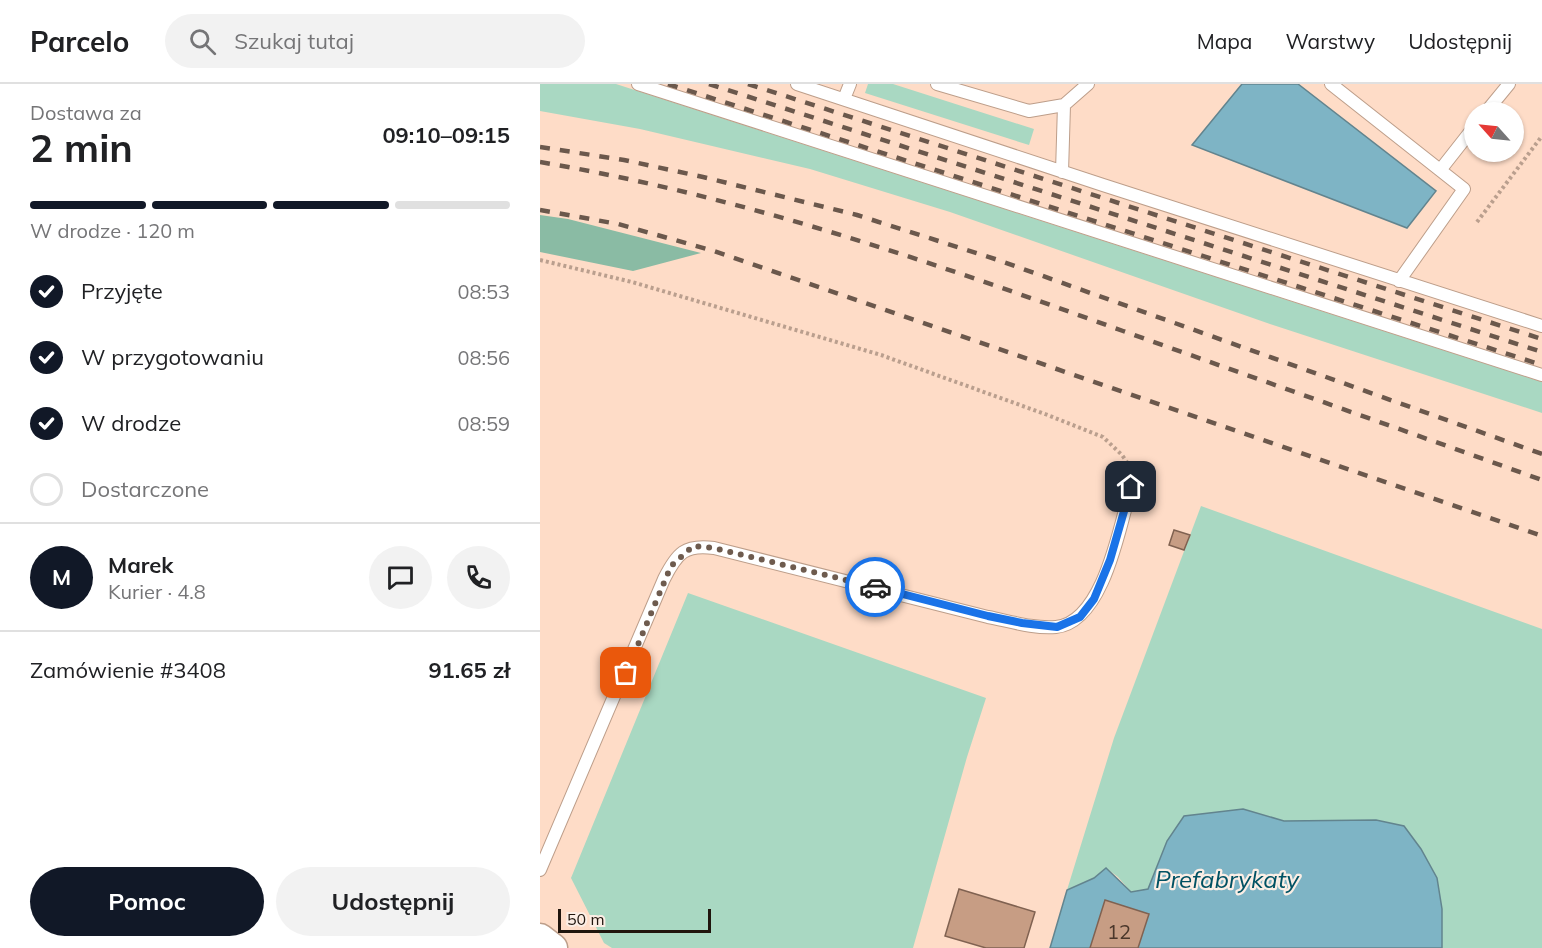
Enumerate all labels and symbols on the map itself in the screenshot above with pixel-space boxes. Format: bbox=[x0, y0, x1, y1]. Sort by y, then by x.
north arrow bbox=[1464, 102, 1524, 162]
pin bbox=[1105, 461, 1156, 512]
courier bbox=[845, 557, 905, 617]
pin bbox=[600, 647, 651, 698]
water label: Prefabrykaty bbox=[1155, 864, 1300, 894]
scale bar bbox=[558, 906, 711, 934]
house number: 12 bbox=[1107, 919, 1131, 944]

